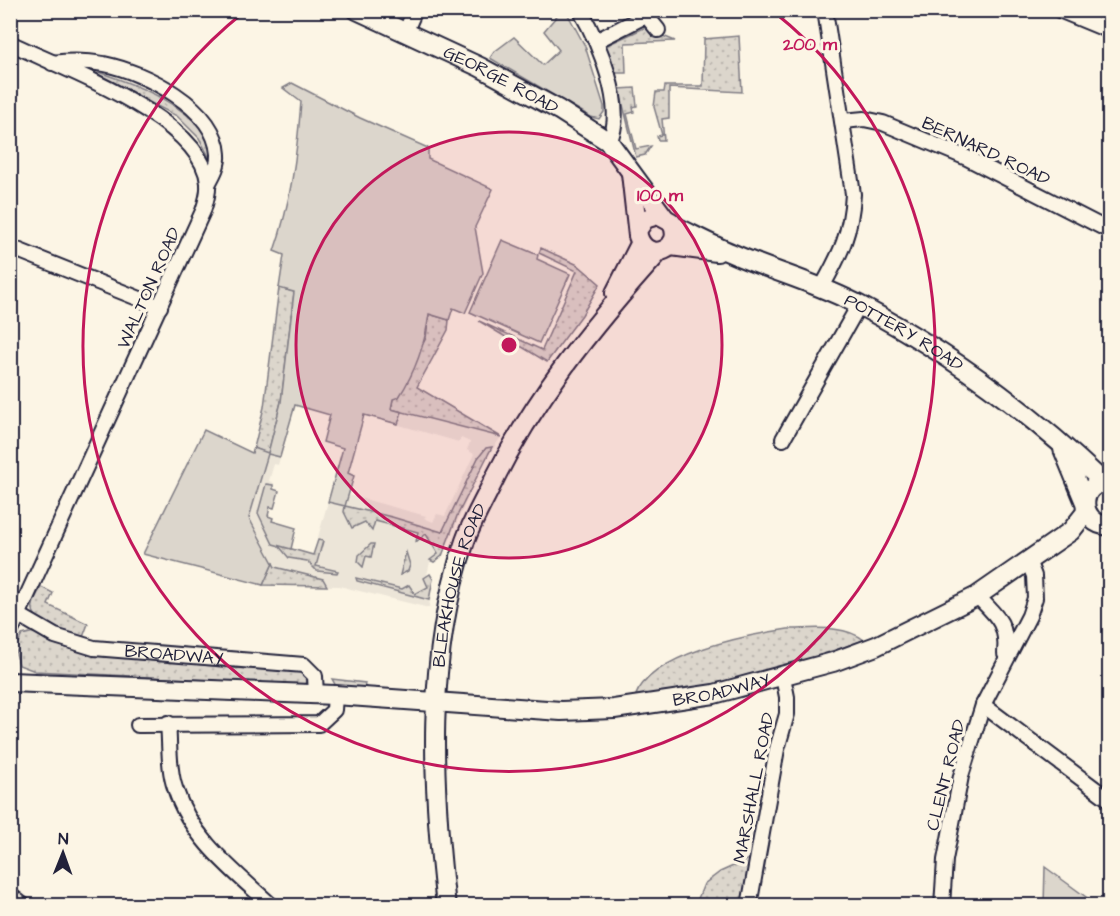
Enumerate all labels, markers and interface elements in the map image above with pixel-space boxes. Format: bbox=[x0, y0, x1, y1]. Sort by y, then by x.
text: 200 m bbox=[782, 32, 838, 57]
street label: GEORGE ROAD bbox=[440, 39, 563, 120]
street label: BERNARD ROAD bbox=[918, 110, 1055, 192]
text: 100 m bbox=[637, 183, 684, 208]
street label: WALTON ROAD bbox=[111, 223, 187, 353]
street label: POTTERY ROAD bbox=[840, 287, 969, 377]
centre of rings bbox=[499, 335, 519, 355]
street label: BLEAKHOUSE ROAD bbox=[426, 499, 493, 668]
street label: BROADWAY bbox=[124, 638, 225, 671]
street label: BROADWAY bbox=[671, 667, 773, 713]
street label: MARSHALL ROAD bbox=[727, 710, 781, 866]
street label: CLENT ROAD bbox=[920, 717, 972, 833]
north arrow bbox=[33, 823, 93, 883]
text: N bbox=[58, 828, 68, 850]

